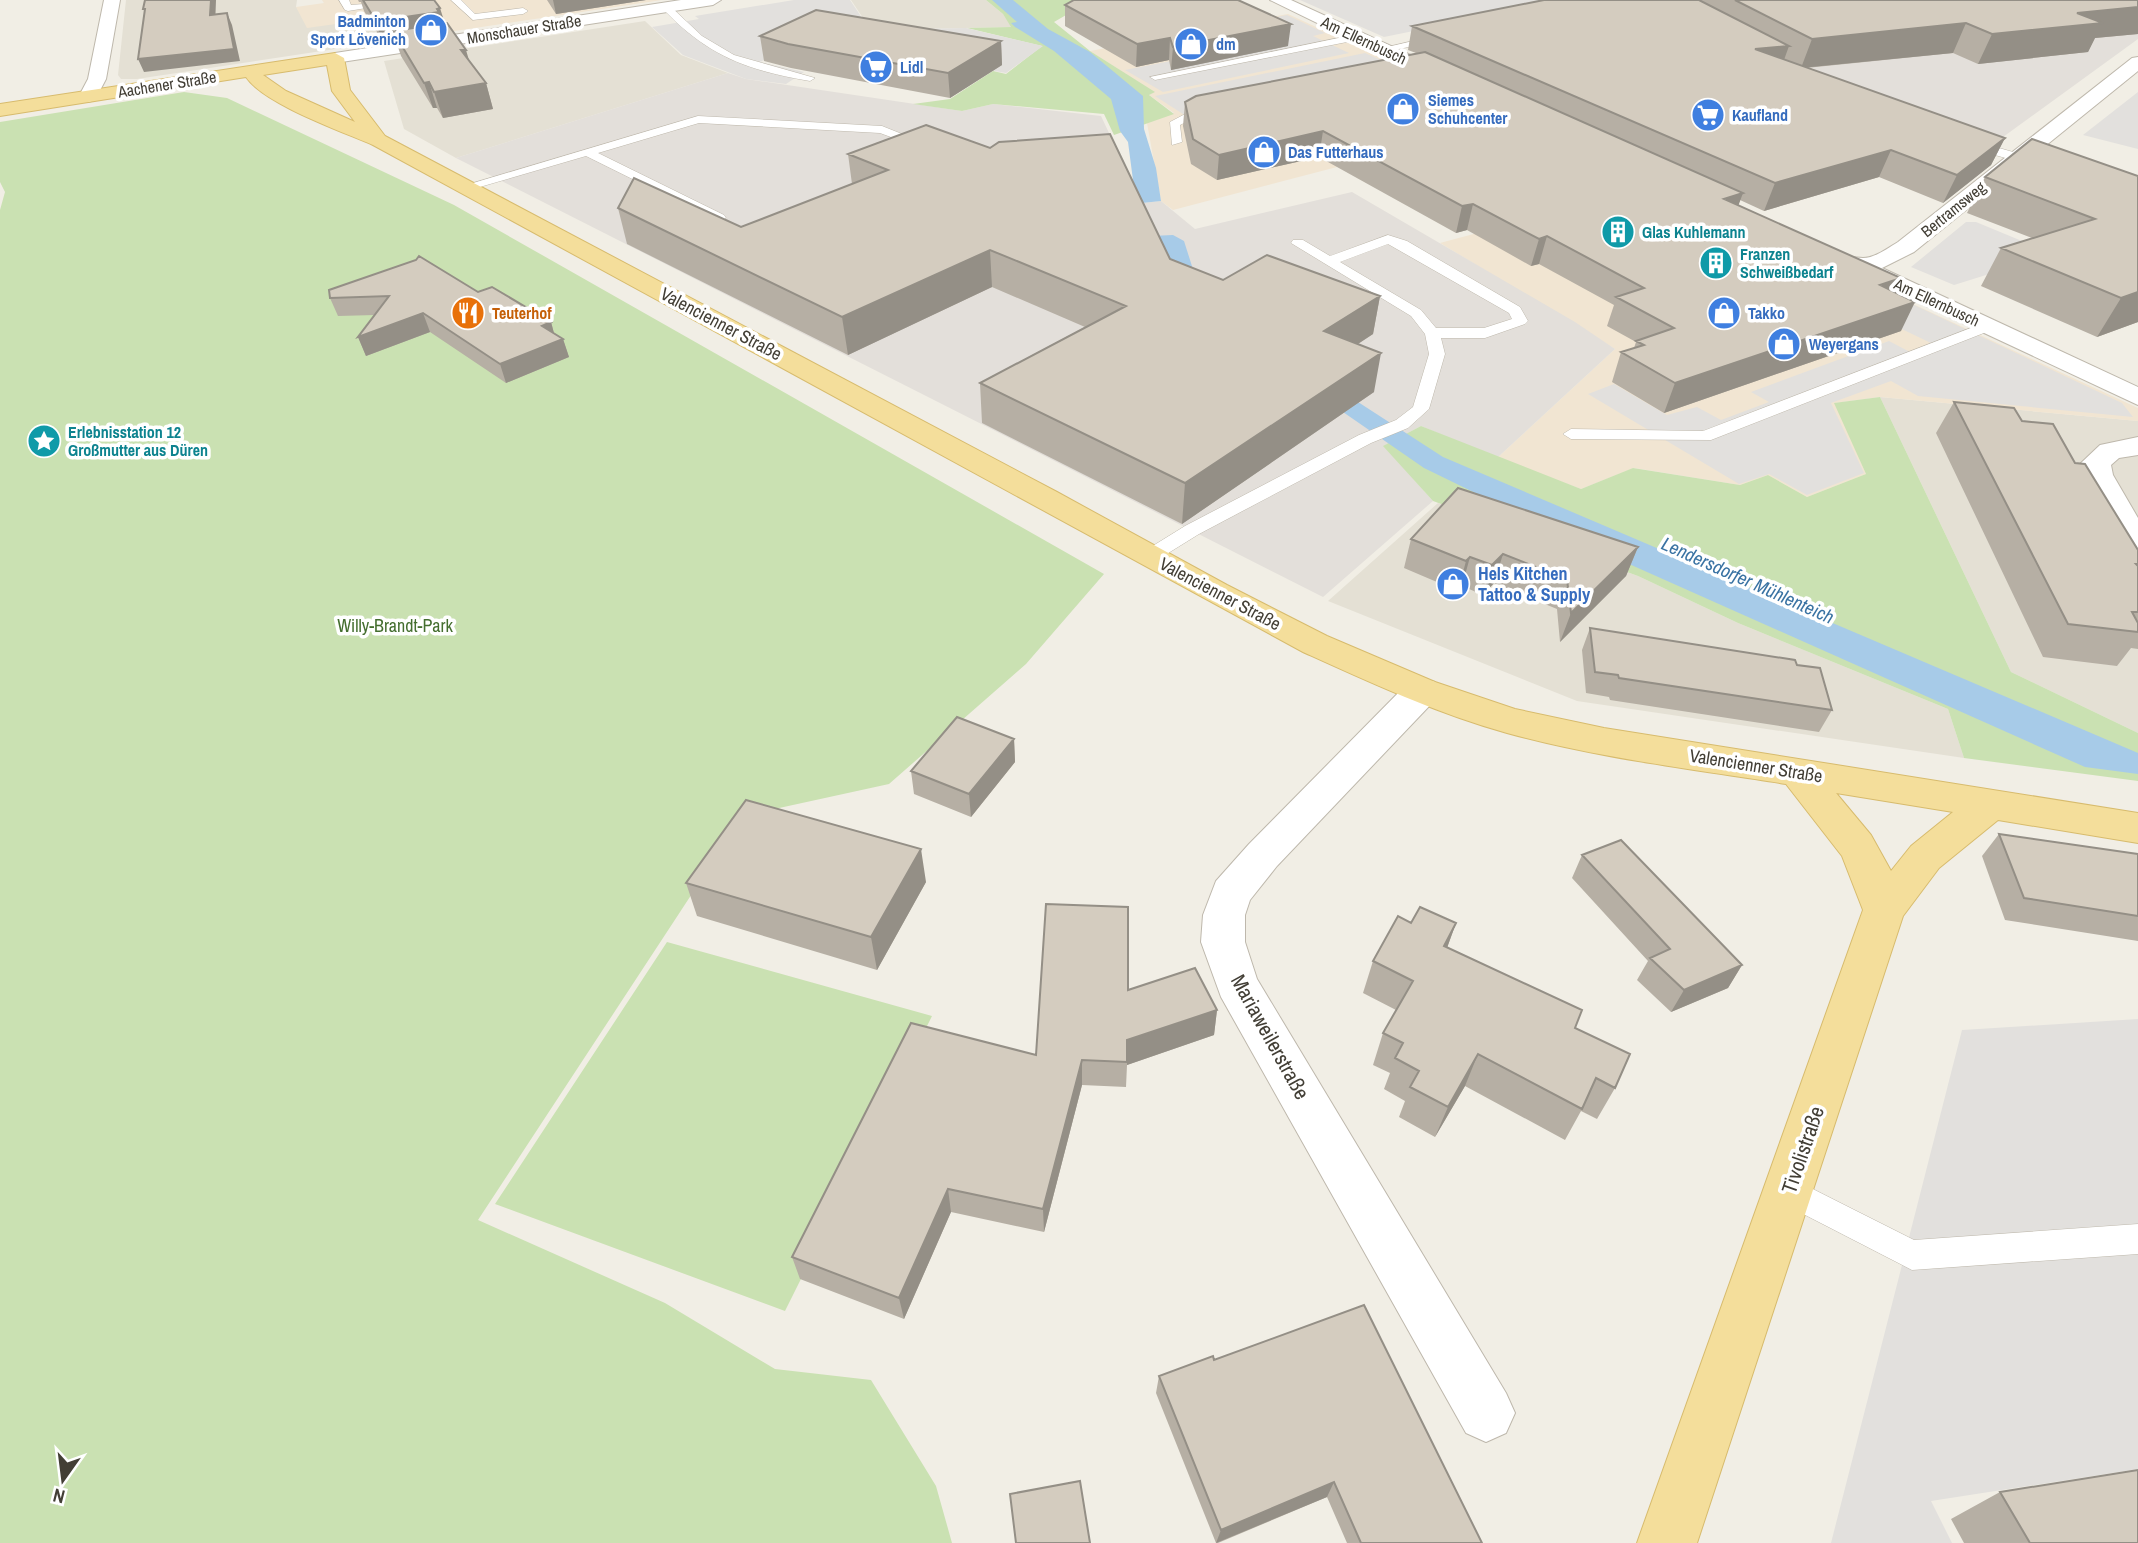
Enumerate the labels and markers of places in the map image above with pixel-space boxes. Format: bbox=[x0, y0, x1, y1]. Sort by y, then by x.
place label: Badminton Sport Lövenich bbox=[310, 10, 406, 50]
shop icon: Badminton Sport Lövenich bbox=[412, 11, 450, 49]
shop icon: dm bbox=[1172, 25, 1210, 63]
place label: dm bbox=[1216, 33, 1236, 55]
supermarket icon: Lidl bbox=[857, 48, 895, 86]
place label: Lidl bbox=[900, 56, 923, 78]
place label: Siemes Schuhcenter bbox=[1428, 89, 1508, 129]
shop icon: Siemes Schuhcenter bbox=[1384, 90, 1422, 128]
supermarket icon: Kaufland bbox=[1689, 96, 1727, 134]
place label: Kaufland bbox=[1732, 104, 1788, 126]
shop icon: Das Futterhaus bbox=[1245, 133, 1283, 171]
place label: Das Futterhaus bbox=[1288, 141, 1384, 163]
building icon: Glas Kuhlemann bbox=[1599, 213, 1637, 251]
place label: Glas Kuhlemann bbox=[1642, 221, 1746, 243]
place label: Franzen Schweißbedarf bbox=[1740, 243, 1834, 283]
building icon: Franzen Schweißbedarf bbox=[1697, 244, 1735, 282]
restaurant icon: Teuterhof bbox=[449, 294, 487, 332]
shop icon: Takko bbox=[1705, 294, 1743, 332]
place label: Teuterhof bbox=[492, 302, 552, 324]
place label: Takko bbox=[1748, 302, 1785, 324]
shop icon: Weyergans bbox=[1765, 325, 1803, 363]
place label: Weyergans bbox=[1809, 333, 1879, 355]
place label: Erlebnisstation 12 Großmutter aus Düren bbox=[68, 421, 208, 461]
place icon: Erlebnisstation 12 Großmutter aus Düren bbox=[25, 422, 63, 460]
place label: Hels Kitchen Tattoo & Supply bbox=[1478, 561, 1591, 607]
shop icon: Hels Kitchen Tattoo & Supply bbox=[1434, 565, 1472, 603]

